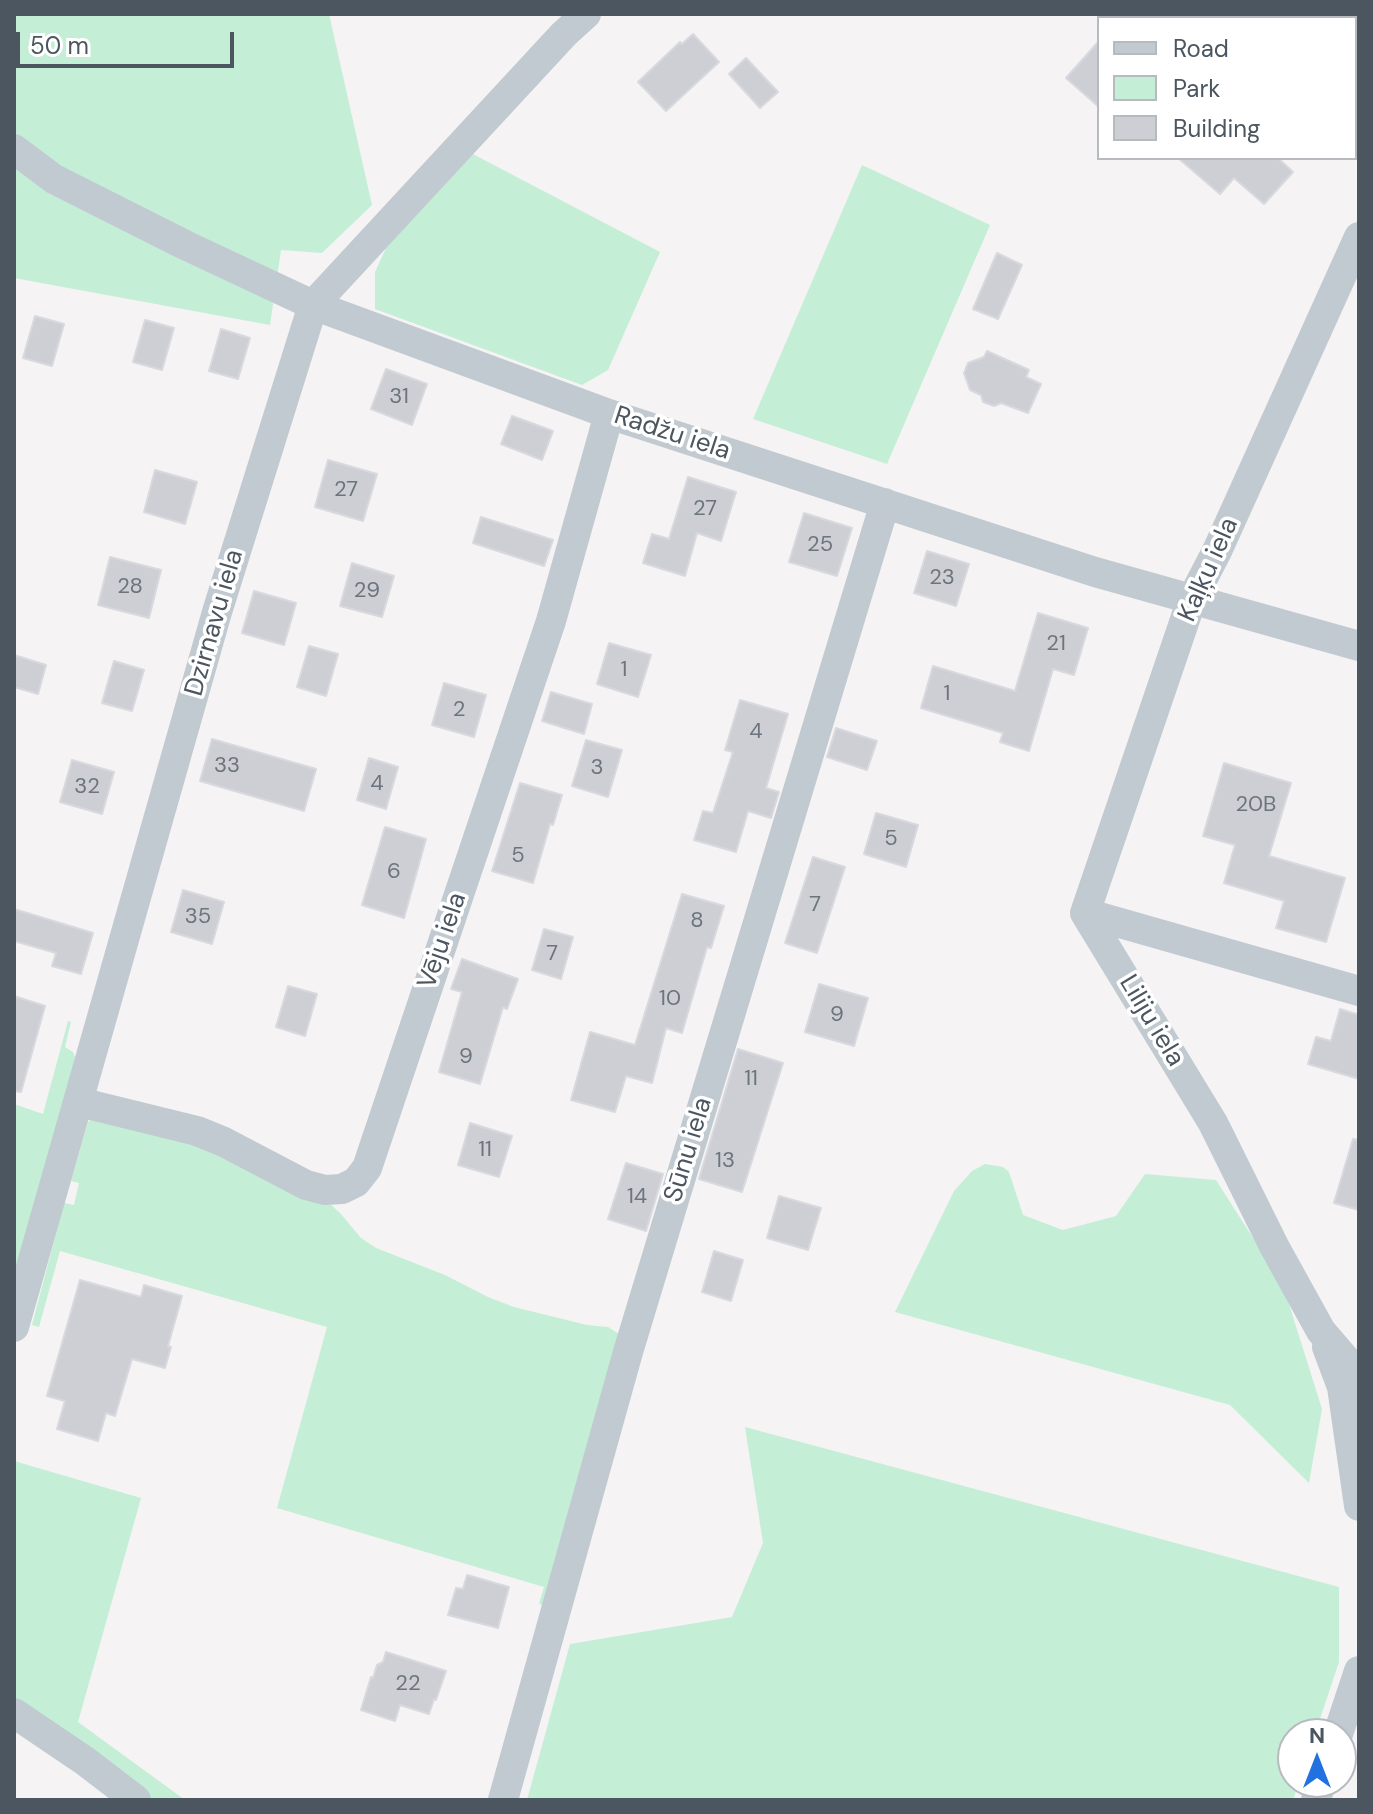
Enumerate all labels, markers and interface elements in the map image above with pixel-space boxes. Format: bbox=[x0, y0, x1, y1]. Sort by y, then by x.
scale bar bbox=[20, 16, 238, 66]
legend bbox=[1097, 16, 1357, 160]
text: 50 m bbox=[30, 30, 89, 61]
text: Road bbox=[1173, 33, 1229, 64]
text: Park bbox=[1173, 73, 1220, 104]
text: Building bbox=[1173, 113, 1260, 144]
house number: 31 bbox=[389, 384, 409, 410]
street label: Radžu iela bbox=[610, 401, 734, 467]
house number: 27 bbox=[334, 477, 358, 503]
house number: 27 bbox=[693, 496, 717, 522]
street label: Kaļķu iela bbox=[1172, 513, 1246, 627]
house number: 25 bbox=[807, 532, 833, 558]
street label: Dzirnavu iela bbox=[179, 546, 251, 700]
house number: 23 bbox=[929, 565, 955, 591]
house number: 28 bbox=[117, 574, 143, 600]
house number: 29 bbox=[354, 578, 380, 604]
house number: 21 bbox=[1046, 631, 1066, 657]
house number: 1 bbox=[621, 657, 627, 683]
house number: 1 bbox=[944, 681, 950, 707]
house number: 2 bbox=[453, 697, 465, 723]
house number: 4 bbox=[749, 719, 763, 745]
house number: 33 bbox=[214, 753, 240, 779]
house number: 3 bbox=[590, 755, 604, 781]
house number: 4 bbox=[370, 771, 384, 797]
house number: 32 bbox=[74, 774, 100, 800]
house number: 20B bbox=[1236, 792, 1276, 818]
house number: 5 bbox=[884, 826, 898, 852]
house number: 5 bbox=[511, 843, 525, 869]
house number: 6 bbox=[387, 859, 401, 885]
street label: Vēju iela bbox=[412, 889, 474, 993]
house number: 7 bbox=[809, 892, 821, 918]
house number: 35 bbox=[185, 904, 211, 930]
house number: 8 bbox=[690, 908, 704, 934]
house number: 7 bbox=[546, 941, 558, 967]
street label: Liliju iela bbox=[1112, 970, 1190, 1072]
house number: 10 bbox=[659, 986, 681, 1012]
house number: 9 bbox=[830, 1002, 844, 1028]
house number: 9 bbox=[459, 1044, 473, 1070]
house number: 11 bbox=[744, 1066, 758, 1092]
street label: Sūnu iela bbox=[658, 1094, 720, 1206]
house number: 11 bbox=[478, 1137, 492, 1163]
house number: 13 bbox=[715, 1148, 735, 1174]
house number: 14 bbox=[627, 1184, 647, 1210]
house number: 22 bbox=[395, 1671, 421, 1697]
north arrow bbox=[1277, 1718, 1357, 1798]
text: N bbox=[1309, 1721, 1325, 1750]

